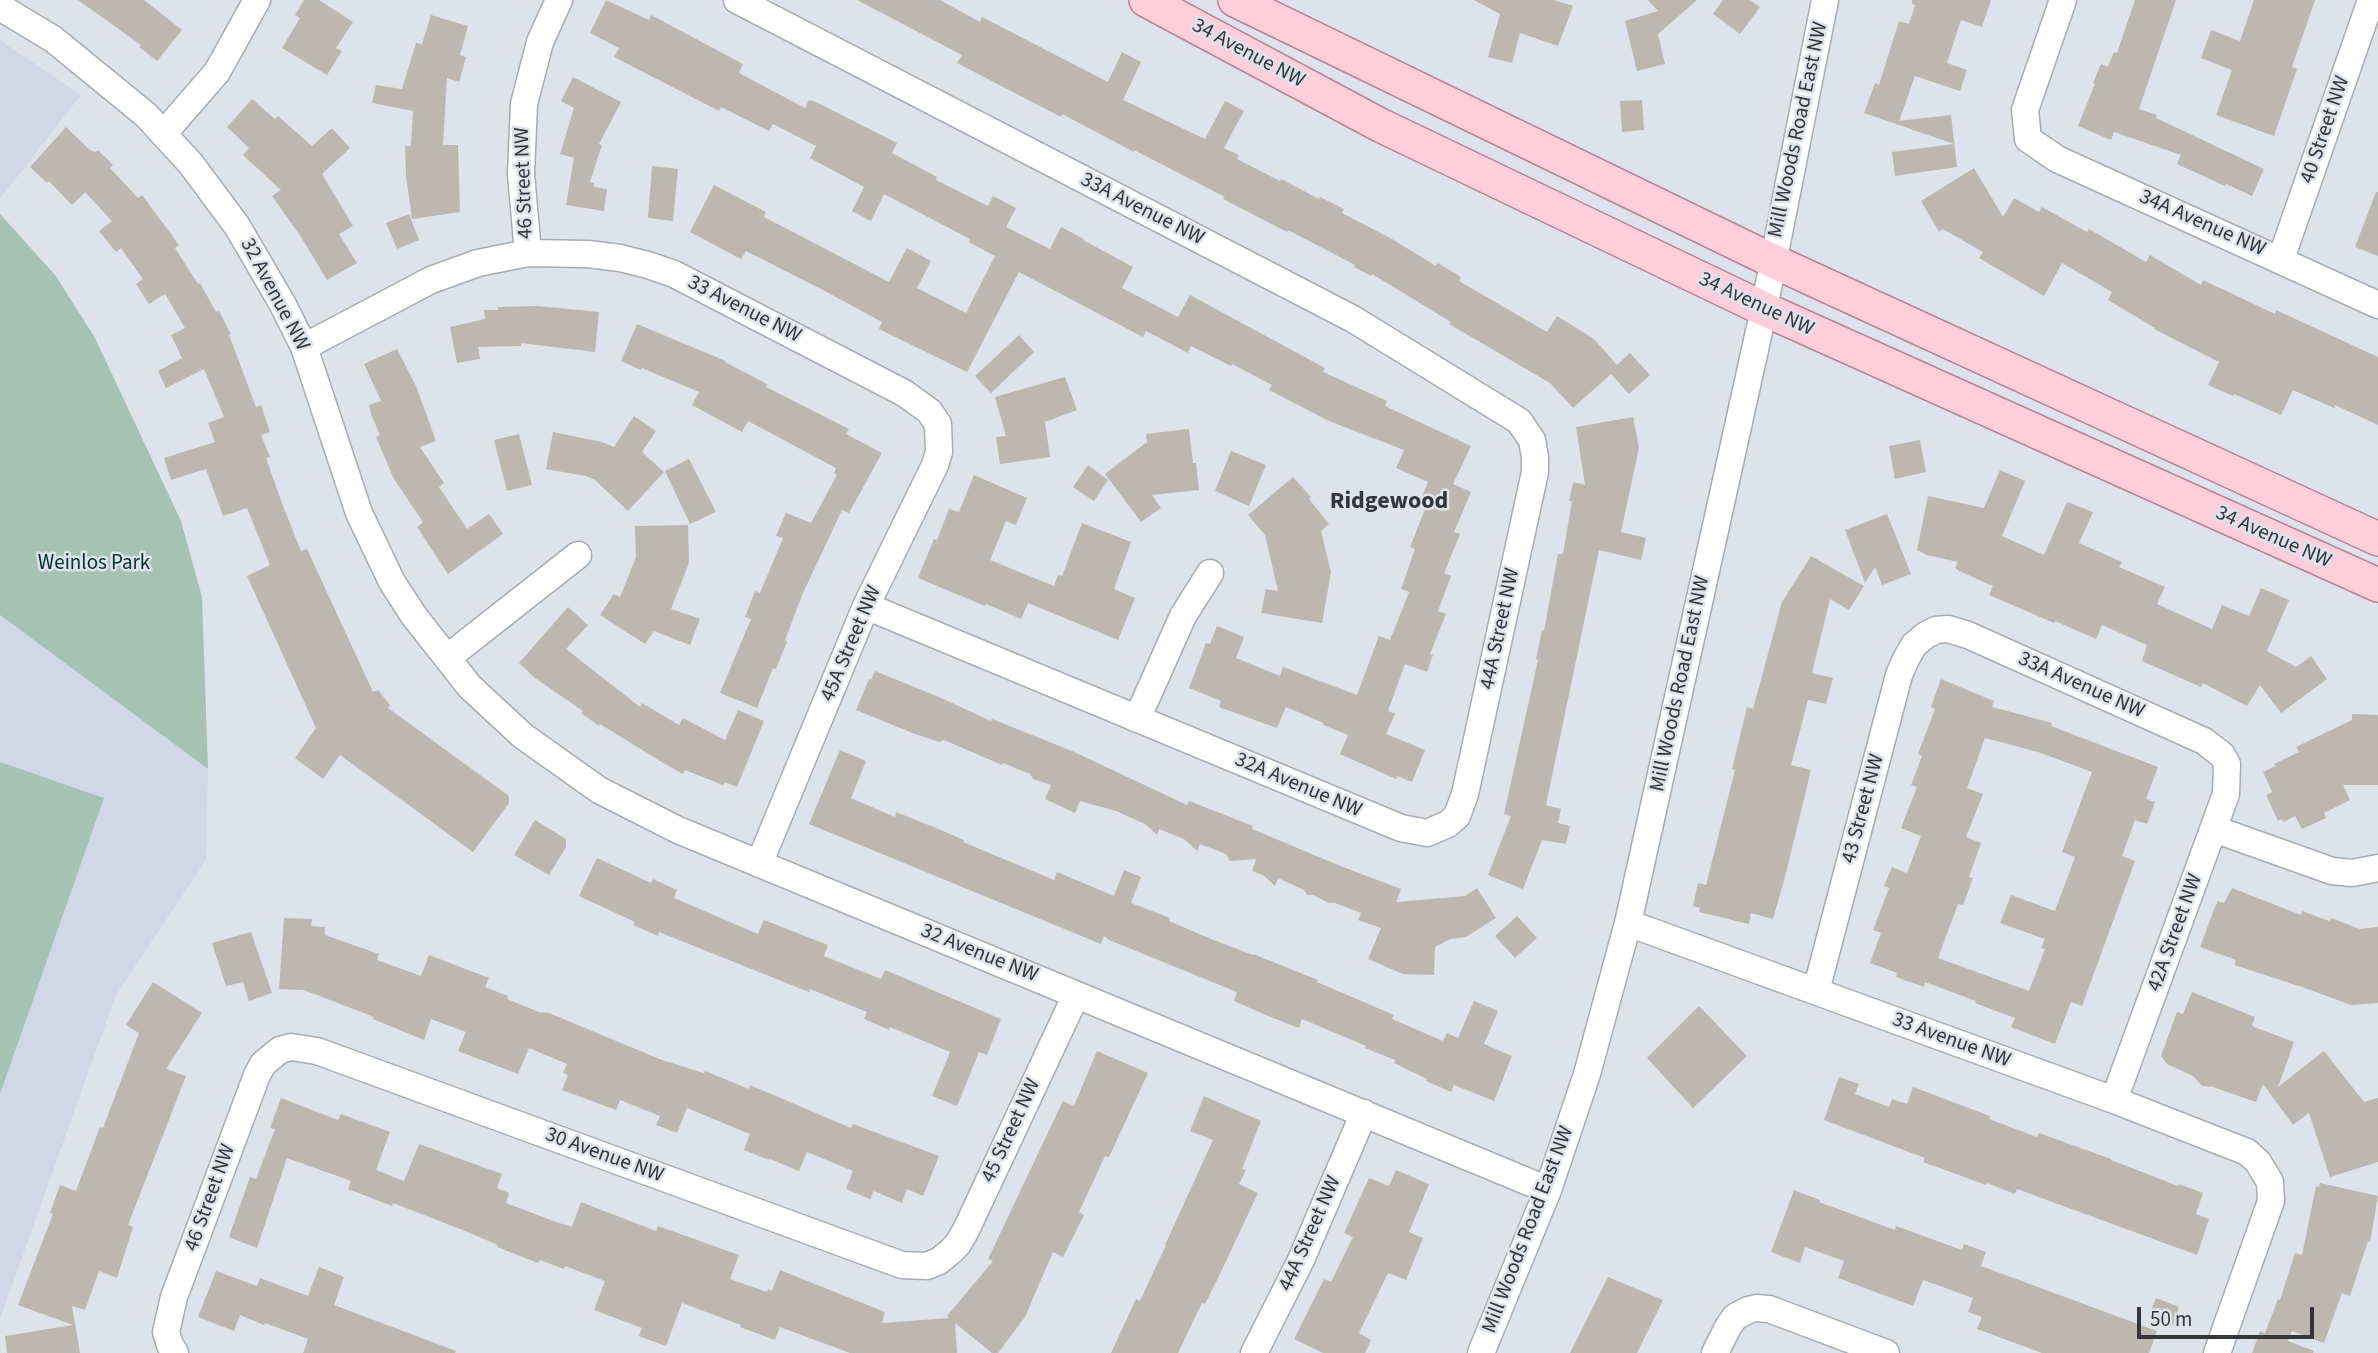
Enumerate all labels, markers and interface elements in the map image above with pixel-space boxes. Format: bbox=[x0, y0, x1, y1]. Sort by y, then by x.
street label: 34 Avenue NW bbox=[1187, 14, 1309, 94]
street label: Mill Woods Road East NW bbox=[1764, 20, 1834, 240]
street label: 40 Street NW bbox=[2296, 73, 2356, 187]
street label: 46 Street NW bbox=[510, 127, 540, 239]
street label: 33A Avenue NW bbox=[1076, 168, 1208, 252]
street label: 34A Avenue NW bbox=[2135, 185, 2269, 263]
street label: 32 Avenue NW bbox=[234, 234, 314, 356]
street label: 34 Avenue NW bbox=[1694, 267, 1818, 343]
street label: 33 Avenue NW bbox=[683, 271, 805, 349]
district label: Ridgewood bbox=[1330, 489, 1448, 517]
street label: 34 Avenue NW bbox=[2211, 501, 2335, 575]
park label: Weinlos Park bbox=[38, 551, 150, 577]
street label: 44A Street NW bbox=[1476, 566, 1526, 692]
street label: Mill Woods Road East NW bbox=[1646, 574, 1716, 794]
street label: 45A Street NW bbox=[816, 582, 888, 706]
street label: 33A Avenue NW bbox=[2014, 647, 2148, 725]
street label: 32A Avenue NW bbox=[1231, 748, 1365, 824]
street label: 43 Street NW bbox=[1837, 752, 1891, 866]
street label: 42A Street NW bbox=[2143, 871, 2209, 995]
street label: 32 Avenue NW bbox=[917, 919, 1041, 989]
street label: 33 Avenue NW bbox=[1888, 1008, 2014, 1074]
street label: 45 Street NW bbox=[977, 1075, 1047, 1187]
street label: 30 Avenue NW bbox=[541, 1123, 667, 1189]
street label: Mill Woods Road East NW bbox=[1478, 1123, 1580, 1337]
street label: 46 Street NW bbox=[180, 1141, 242, 1255]
street label: 44A Street NW bbox=[1274, 1173, 1348, 1295]
scale bar bbox=[2140, 1294, 2317, 1338]
text: 50 m bbox=[2150, 1304, 2192, 1334]

